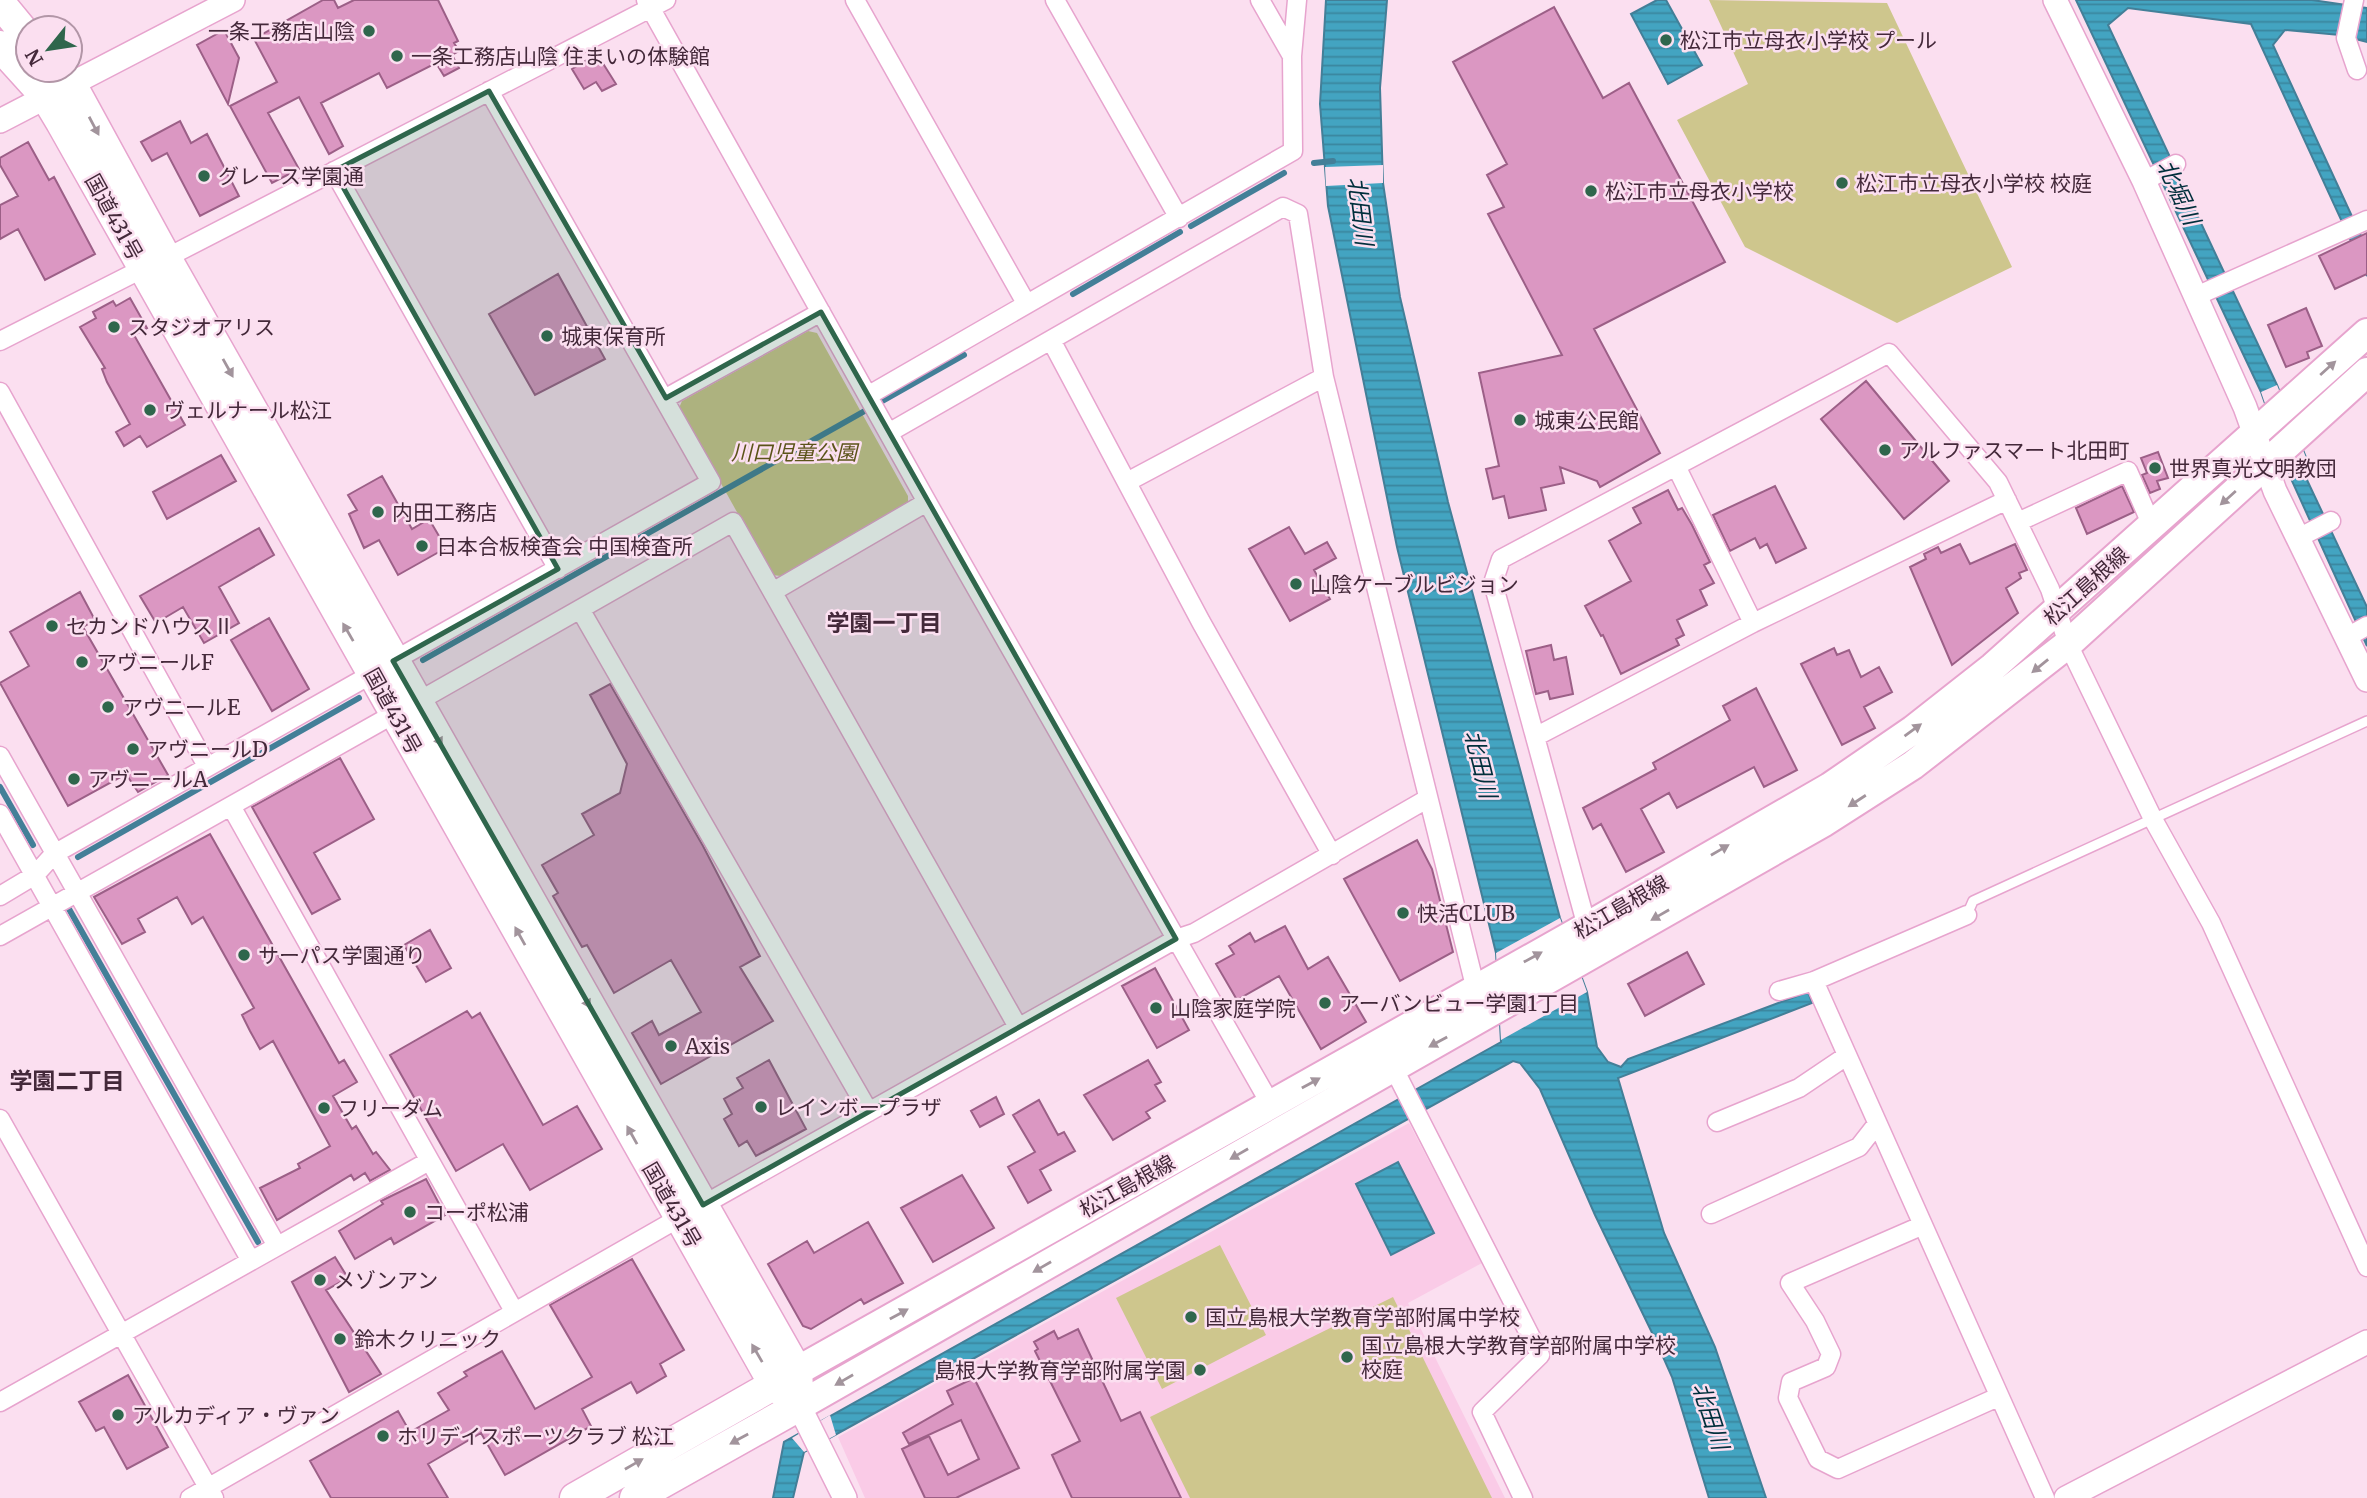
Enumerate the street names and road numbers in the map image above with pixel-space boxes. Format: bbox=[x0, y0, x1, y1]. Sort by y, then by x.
street label: 国道431号 bbox=[79, 169, 149, 265]
street label: 松江島根線 bbox=[2038, 541, 2134, 631]
street label: 国道431号 bbox=[358, 663, 428, 759]
street label: 松江島根線 bbox=[1569, 869, 1673, 945]
street label: 松江島根線 bbox=[1075, 1149, 1179, 1223]
street label: 国道431号 bbox=[637, 1157, 707, 1253]

